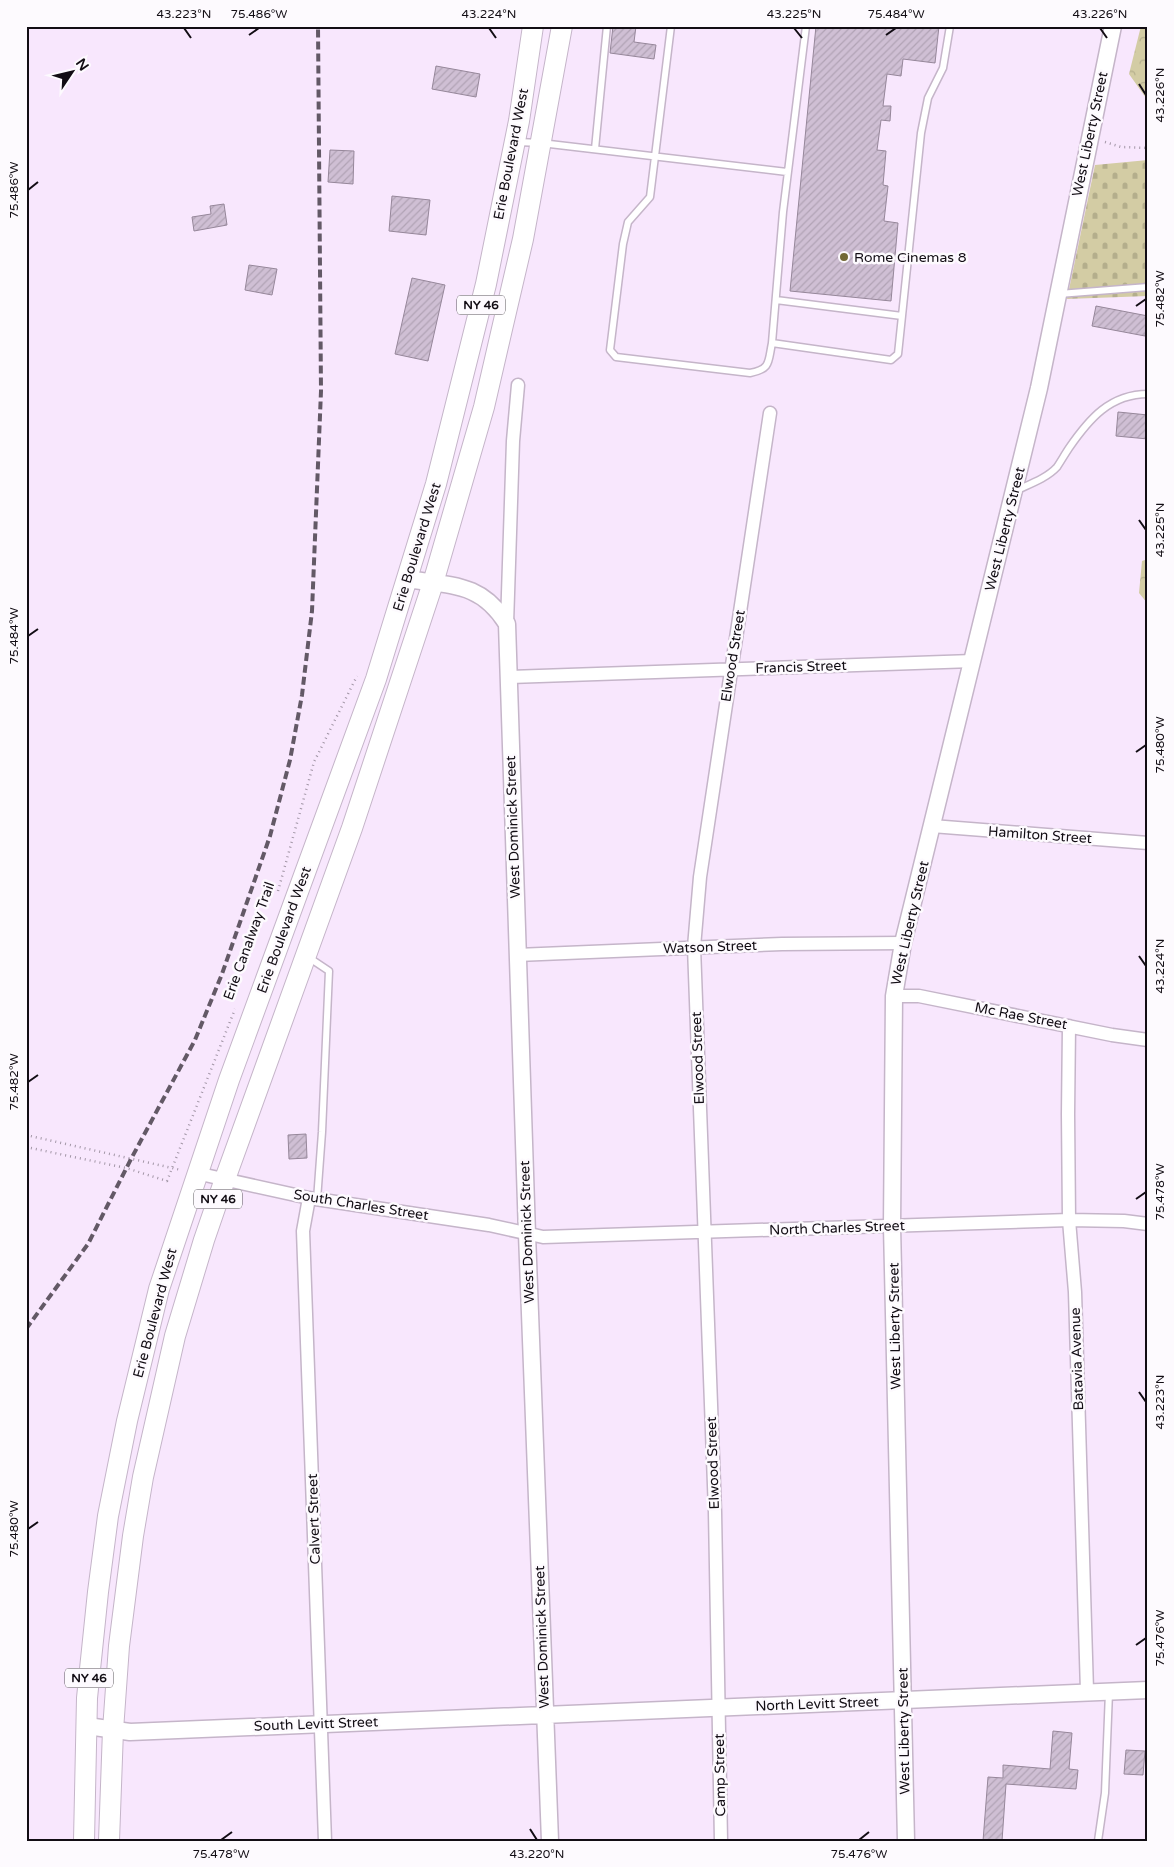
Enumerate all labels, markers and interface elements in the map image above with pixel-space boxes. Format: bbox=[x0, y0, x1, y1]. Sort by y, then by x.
text: 43.223°N bbox=[157, 7, 211, 21]
text: 75.486°W bbox=[231, 7, 288, 21]
text: 43.224°N bbox=[462, 7, 516, 21]
text: 43.225°N bbox=[767, 7, 821, 21]
text: 75.484°W bbox=[867, 7, 925, 21]
text: 43.226°N bbox=[1073, 7, 1127, 21]
north arrow bbox=[48, 48, 98, 98]
text: N bbox=[72, 55, 92, 74]
text: 43.226°N bbox=[1153, 68, 1167, 122]
street label: West Liberty Street bbox=[1068, 69, 1112, 198]
street label: Erie Boulevard West bbox=[490, 86, 532, 221]
text: 75.486°W bbox=[7, 162, 21, 219]
place label: Rome Cinemas 8 bbox=[854, 249, 967, 266]
marker: Rome Cinemas 8 bbox=[838, 251, 850, 263]
text: 75.482°W bbox=[1153, 270, 1167, 328]
road number: NY 46 bbox=[457, 296, 505, 314]
street label: West Liberty Street bbox=[981, 465, 1029, 593]
street label: Erie Boulevard West bbox=[389, 480, 445, 613]
text: 43.225°N bbox=[1153, 503, 1167, 557]
text: 75.484°W bbox=[7, 607, 21, 665]
street label: Elwood Street bbox=[717, 608, 749, 703]
street label: Francis Street bbox=[755, 657, 848, 677]
text: 75.480°W bbox=[1153, 716, 1167, 774]
street label: West Dominick Street bbox=[502, 755, 524, 899]
street label: Hamilton Street bbox=[987, 823, 1093, 847]
street label: West Liberty Street bbox=[887, 858, 933, 987]
street label: Erie Boulevard West bbox=[253, 864, 315, 996]
street label: Erie Canalway Trail bbox=[220, 880, 278, 1002]
street label: Watson Street bbox=[663, 937, 758, 957]
text: 43.224°N bbox=[1153, 939, 1167, 993]
street label: Mc Rae Street bbox=[973, 999, 1069, 1033]
street label: Elwood Street bbox=[688, 1011, 708, 1105]
text: 75.482°W bbox=[7, 1053, 21, 1111]
street label: West Dominick Street bbox=[516, 1160, 538, 1304]
text: 75.478°W bbox=[1153, 1163, 1167, 1221]
street label: South Charles Street bbox=[292, 1186, 430, 1224]
road number: NY 46 bbox=[194, 1190, 242, 1208]
street label: North Charles Street bbox=[769, 1217, 906, 1239]
street label: Erie Boulevard West bbox=[130, 1246, 181, 1380]
street label: West Liberty Street bbox=[885, 1262, 905, 1390]
street label: Batavia Avenue bbox=[1067, 1307, 1087, 1411]
text: 43.223°N bbox=[1153, 1375, 1167, 1429]
street label: Elwood Street bbox=[703, 1416, 723, 1510]
street label: Calvert Street bbox=[304, 1473, 324, 1565]
text: 75.480°W bbox=[7, 1500, 21, 1558]
street label: West Dominick Street bbox=[531, 1565, 553, 1709]
text: 75.476°W bbox=[1153, 1610, 1167, 1667]
street label: West Liberty Street bbox=[894, 1667, 914, 1795]
road number: NY 46 bbox=[65, 1669, 113, 1688]
street label: North Levitt Street bbox=[755, 1693, 880, 1715]
street label: South Levitt Street bbox=[254, 1713, 379, 1735]
street label: Camp Street bbox=[711, 1733, 729, 1817]
text: 75.478°W bbox=[192, 1847, 250, 1861]
text: 43.220°N bbox=[510, 1847, 564, 1861]
text: 75.476°W bbox=[831, 1847, 888, 1861]

